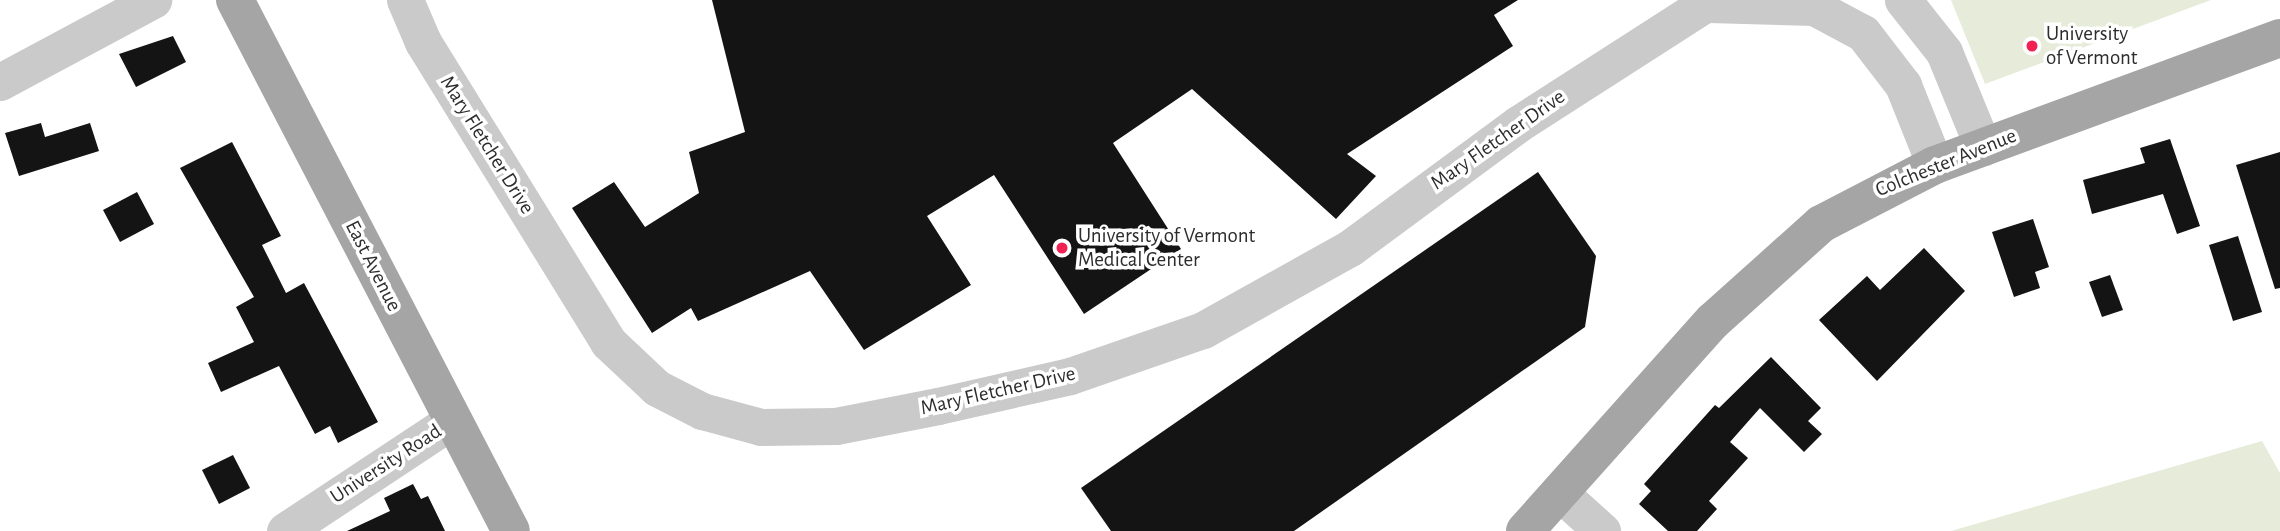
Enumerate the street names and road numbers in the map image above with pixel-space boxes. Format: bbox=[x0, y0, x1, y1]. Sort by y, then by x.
street label: Mary Fletcher Drive bbox=[434, 71, 540, 219]
street label: Mary Fletcher Drive bbox=[1426, 84, 1570, 196]
street label: Colchester Avenue bbox=[1872, 123, 2020, 203]
street label: East Avenue bbox=[339, 216, 407, 316]
street label: Mary Fletcher Drive bbox=[918, 361, 1078, 421]
street label: University Road bbox=[326, 419, 446, 509]

